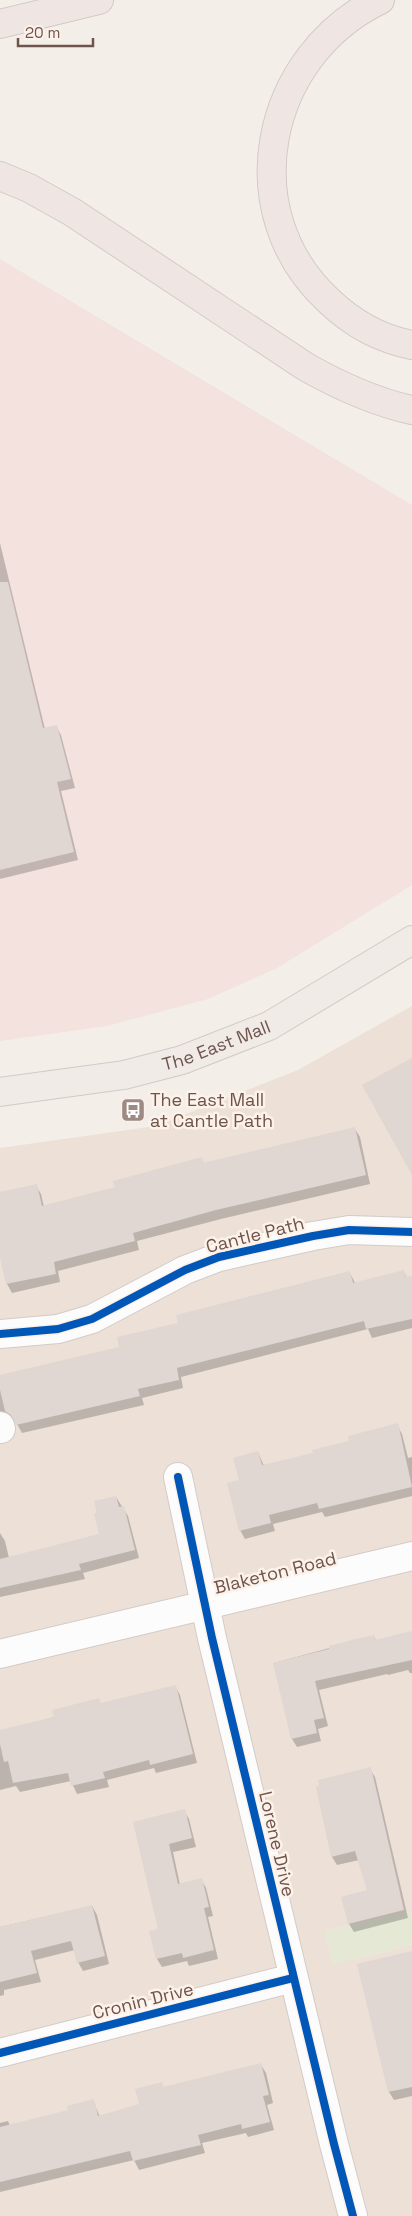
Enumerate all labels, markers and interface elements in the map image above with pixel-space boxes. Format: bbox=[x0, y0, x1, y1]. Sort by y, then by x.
scale bar bbox=[18, 15, 92, 47]
text: 20 m bbox=[25, 23, 60, 42]
street label: The East Mall bbox=[159, 1015, 274, 1076]
place label: The East Mall at Cantle Path bbox=[150, 1088, 273, 1132]
bus stop icon: The East Mall at Cantle Path bbox=[120, 1097, 146, 1123]
street label: Cantle Path bbox=[203, 1211, 306, 1258]
street label: Blaketon Road bbox=[211, 1546, 338, 1599]
street label: Lorene Drive bbox=[254, 1789, 301, 1899]
street label: Cronin Drive bbox=[90, 1977, 196, 2024]

